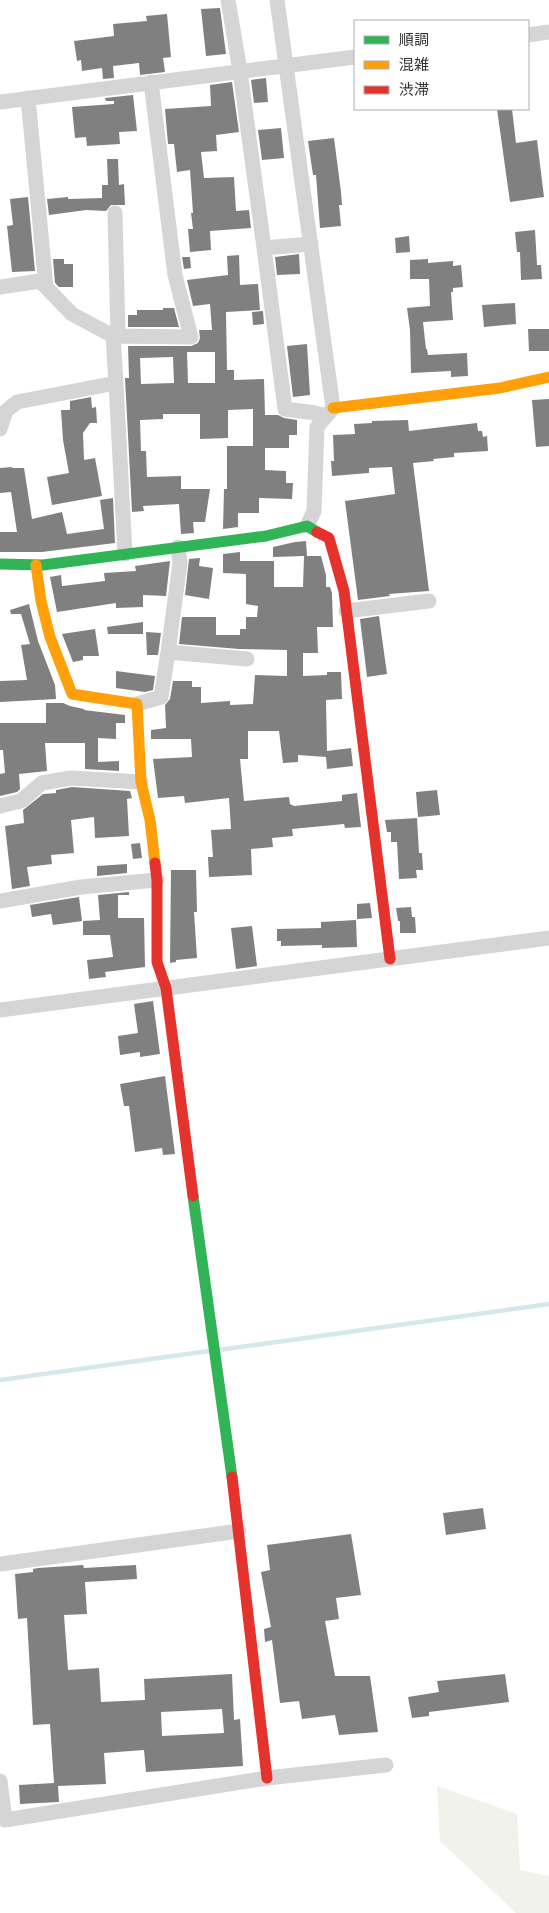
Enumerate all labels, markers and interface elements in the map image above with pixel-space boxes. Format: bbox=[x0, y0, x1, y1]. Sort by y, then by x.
legend bbox=[354, 20, 529, 110]
text: 順調 bbox=[399, 30, 429, 48]
text: 混雑 bbox=[399, 55, 429, 73]
text: 渋滞 bbox=[399, 80, 429, 98]

